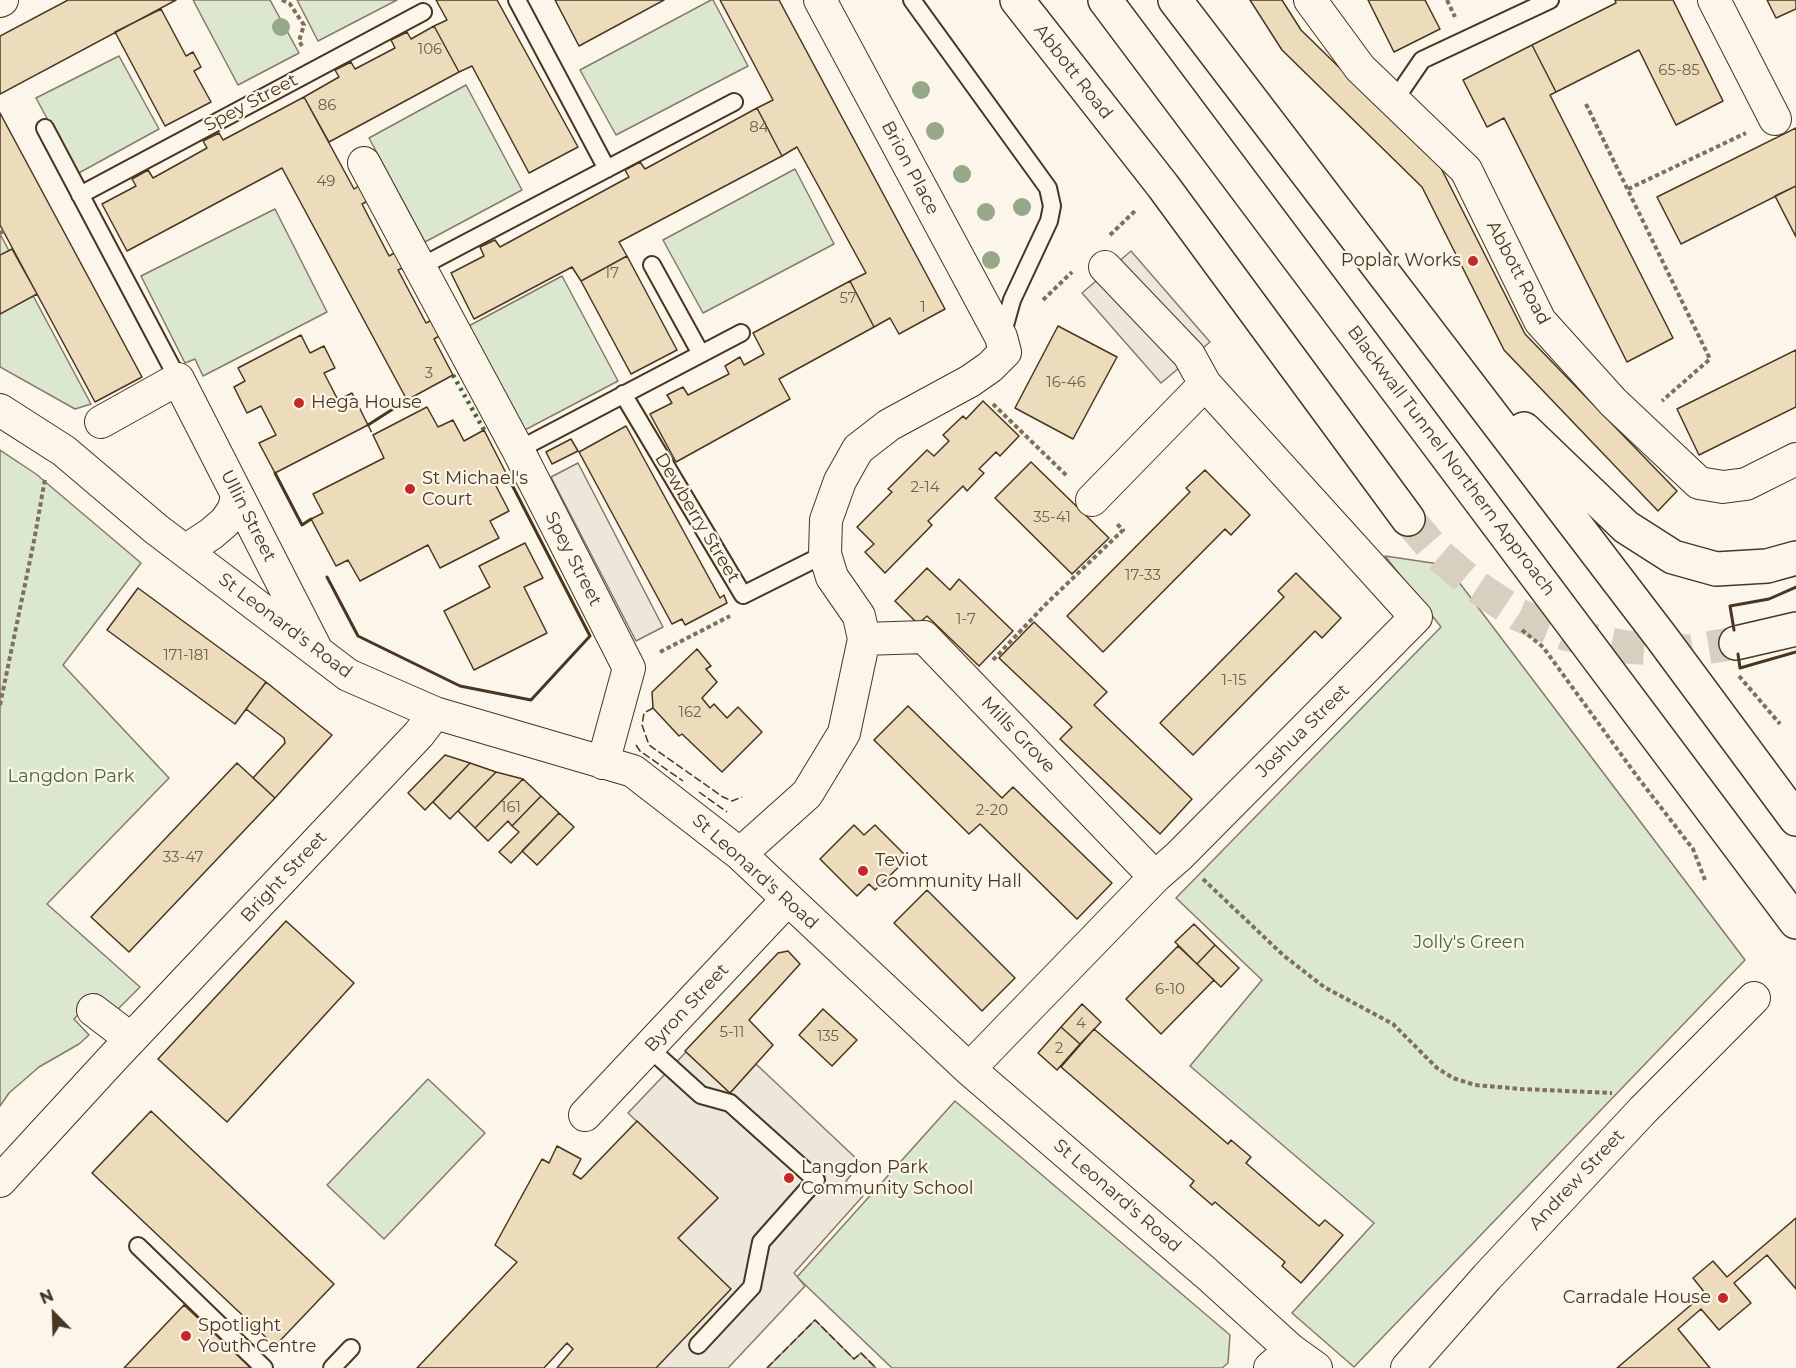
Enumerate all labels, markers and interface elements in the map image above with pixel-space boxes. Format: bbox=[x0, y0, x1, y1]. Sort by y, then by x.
street label: Abbott Road bbox=[1029, 20, 1117, 124]
house number: 106 bbox=[418, 41, 442, 59]
house number: 65-85 bbox=[1658, 62, 1700, 80]
street label: Spey Street bbox=[200, 69, 302, 137]
house number: 86 bbox=[318, 97, 336, 115]
street label: Brion Place bbox=[876, 118, 944, 218]
house number: 84 bbox=[749, 119, 769, 137]
house number: 49 bbox=[317, 173, 335, 191]
street label: Abbott Road bbox=[1482, 217, 1554, 329]
place label: Poplar Works bbox=[1341, 250, 1461, 272]
marker: Poplar Works bbox=[1466, 254, 1480, 268]
house number: 17 bbox=[605, 265, 619, 283]
house number: 57 bbox=[839, 290, 857, 308]
house number: 1 bbox=[920, 299, 926, 317]
street label: Blackwall Tunnel Northern Approach bbox=[1342, 322, 1560, 600]
house number: 3 bbox=[425, 365, 433, 383]
house number: 16-46 bbox=[1046, 374, 1086, 392]
place label: Hega House bbox=[311, 392, 422, 414]
marker: Hega House bbox=[292, 396, 306, 410]
street label: Dewberry Street bbox=[650, 449, 744, 587]
street label: Ullin Street bbox=[216, 467, 280, 565]
place label: St Michael's Court bbox=[422, 468, 528, 510]
house number: 2-14 bbox=[910, 479, 940, 497]
marker: St Michael's Court bbox=[403, 482, 417, 496]
street label: Spey Street bbox=[540, 508, 606, 610]
house number: 35-41 bbox=[1033, 509, 1071, 527]
house number: 17-33 bbox=[1125, 567, 1161, 585]
street label: St Leonard's Road bbox=[214, 569, 356, 683]
house number: 1-7 bbox=[956, 611, 976, 629]
house number: 171-181 bbox=[163, 647, 209, 665]
house number: 1-15 bbox=[1222, 672, 1246, 690]
street label: Joshua Street bbox=[1252, 680, 1354, 782]
street label: Mills Grove bbox=[976, 692, 1060, 778]
house number: 162 bbox=[678, 704, 702, 722]
park label: Langdon Park bbox=[7, 766, 135, 788]
house number: 161 bbox=[501, 799, 521, 817]
house number: 2-20 bbox=[976, 802, 1008, 820]
street label: St Leonard's Road bbox=[688, 810, 822, 934]
street label: Bright Street bbox=[236, 827, 332, 927]
house number: 33-47 bbox=[163, 849, 203, 867]
place label: Teviot Community Hall bbox=[875, 850, 1022, 892]
marker: Teviot Community Hall bbox=[856, 864, 870, 878]
park label: Jolly's Green bbox=[1413, 932, 1525, 954]
street label: Byron Street bbox=[641, 959, 733, 1057]
house number: 6-10 bbox=[1155, 981, 1185, 999]
house number: 4 bbox=[1076, 1015, 1086, 1033]
house number: 5-11 bbox=[720, 1024, 744, 1042]
house number: 135 bbox=[817, 1028, 839, 1046]
house number: 2 bbox=[1055, 1040, 1063, 1058]
street label: Andrew Street bbox=[1525, 1125, 1629, 1235]
street label: St Leonard's Road bbox=[1049, 1135, 1185, 1257]
place label: Langdon Park Community School bbox=[801, 1157, 974, 1200]
marker: Langdon Park Community School bbox=[782, 1171, 796, 1185]
north arrow bbox=[24, 1284, 84, 1344]
text: N bbox=[37, 1286, 56, 1308]
place label: Carradale House bbox=[1563, 1287, 1711, 1309]
marker: Carradale House bbox=[1716, 1291, 1730, 1305]
place label: Spotlight Youth Centre bbox=[198, 1315, 316, 1358]
marker: Spotlight Youth Centre bbox=[179, 1329, 193, 1343]

